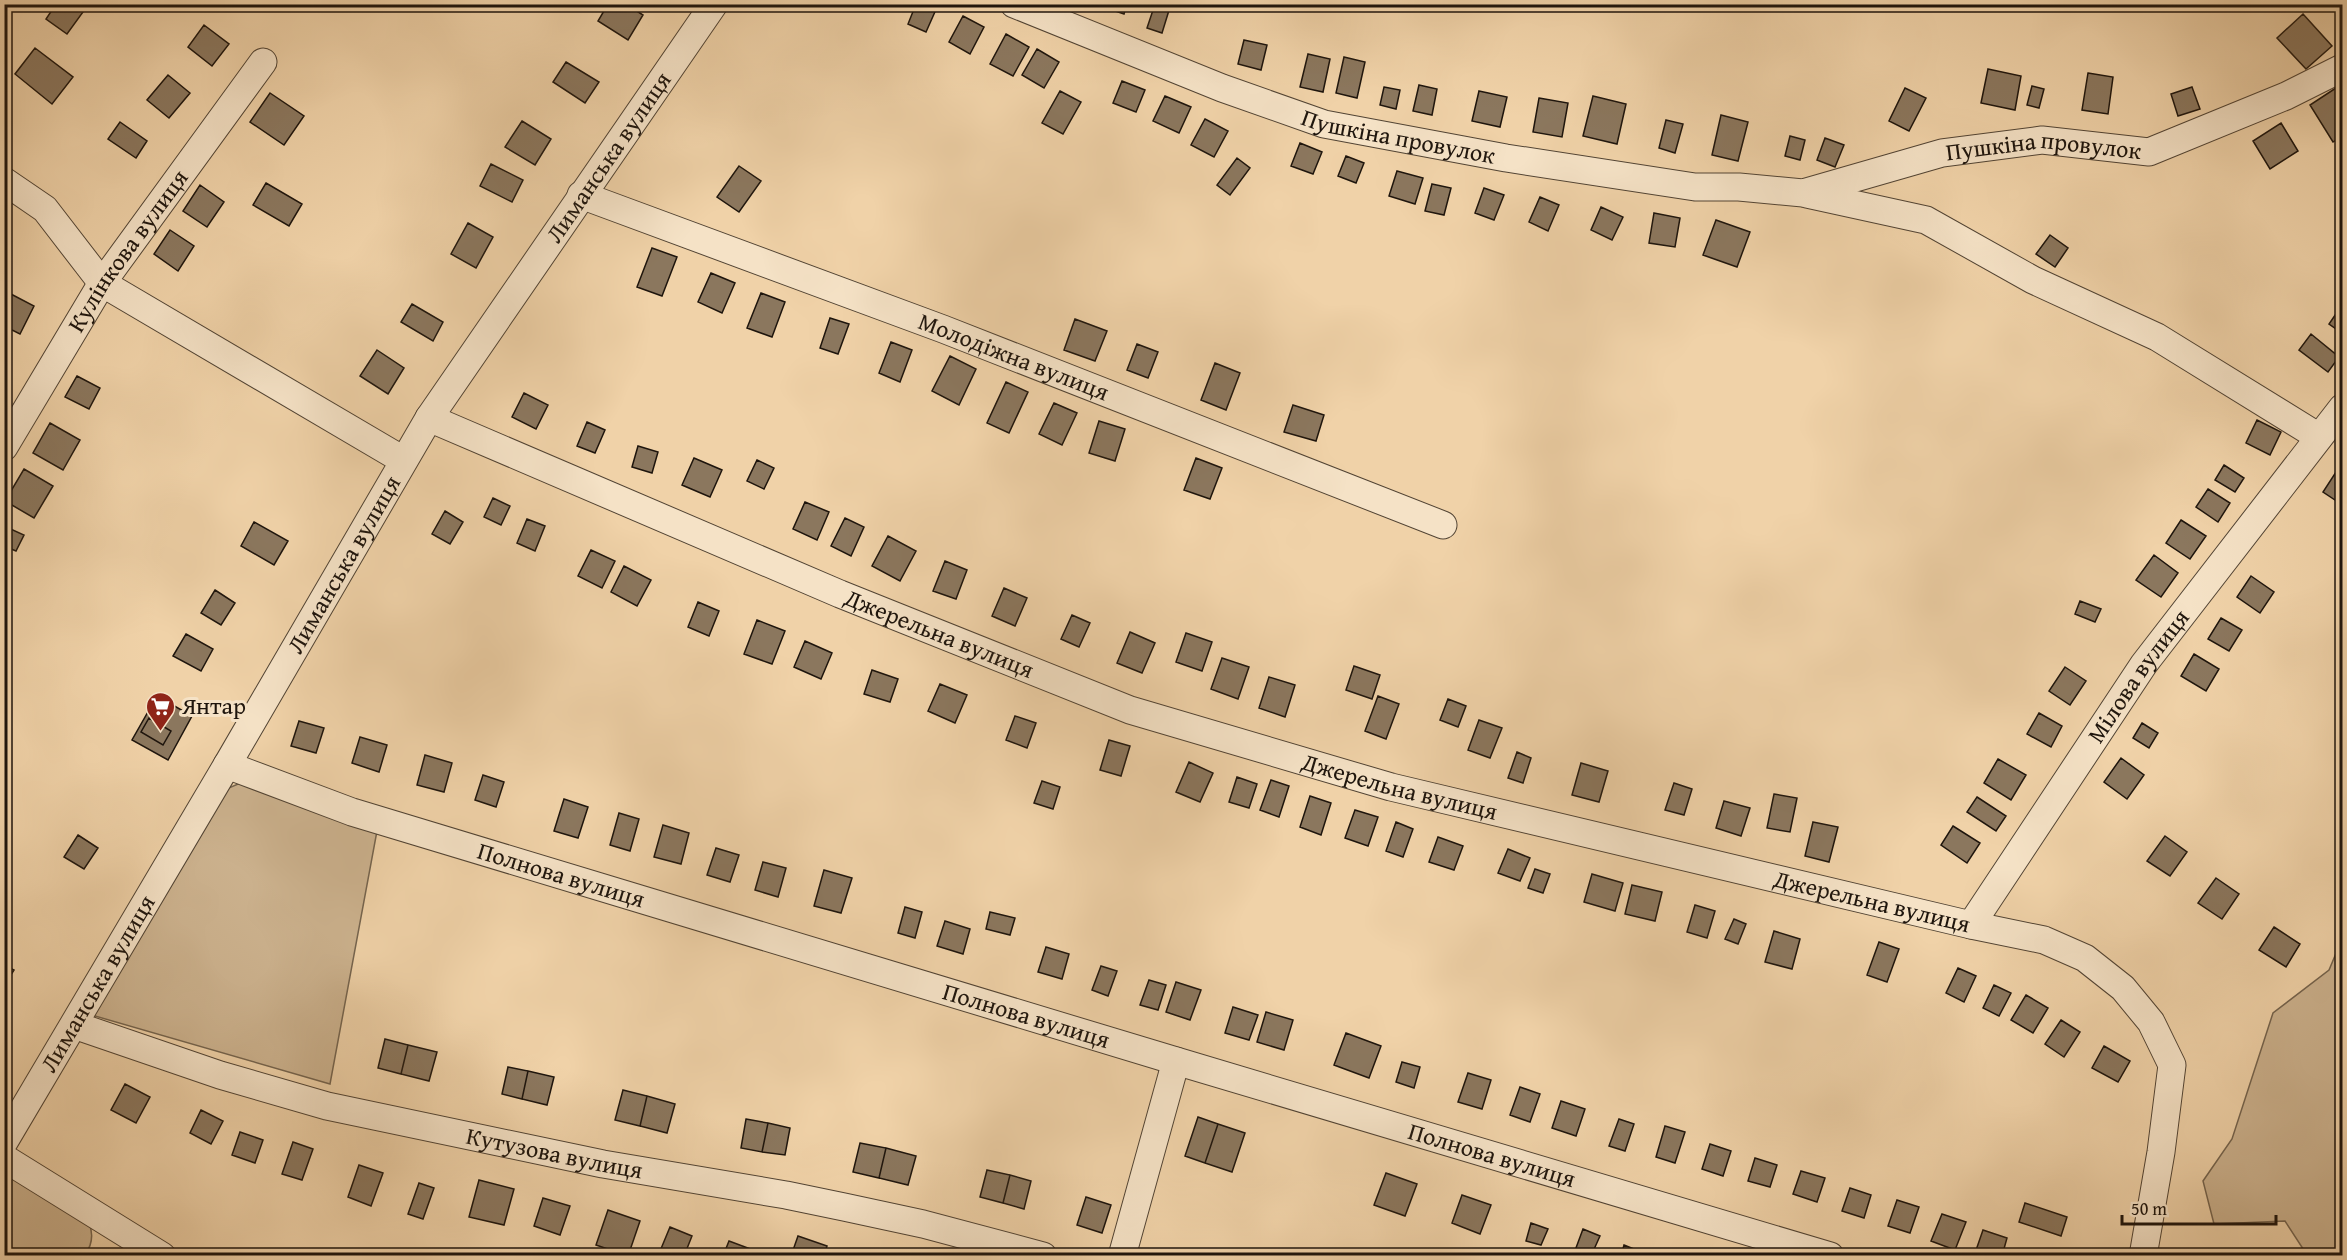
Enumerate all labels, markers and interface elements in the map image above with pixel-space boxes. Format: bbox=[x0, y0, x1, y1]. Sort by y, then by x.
street label: Лиманська вулиця bbox=[537, 65, 679, 250]
street label: Пушкіна провулок bbox=[1297, 99, 1499, 173]
street label: Пушкіна провулок bbox=[1944, 122, 2143, 169]
street label: Кулінкова вулиця bbox=[58, 162, 196, 339]
street label: Молодіжна вулиця bbox=[914, 303, 1114, 409]
street label: Лиманська вулиця bbox=[278, 469, 409, 660]
street label: Джерельна вулиця bbox=[839, 579, 1039, 687]
street label: Мілова вулиця bbox=[2078, 601, 2197, 750]
place label: Янтар bbox=[181, 688, 246, 723]
supermarket icon: Янтар bbox=[145, 690, 177, 732]
street label: Джерельна вулиця bbox=[1297, 743, 1501, 829]
street label: Полнова вулиця bbox=[473, 833, 649, 916]
street label: Джерельна вулиця bbox=[1769, 860, 1974, 941]
street label: Лиманська вулиця bbox=[31, 888, 163, 1079]
street label: Полнова вулиця bbox=[939, 974, 1114, 1057]
street label: Полнова вулиця bbox=[1404, 1113, 1580, 1196]
street label: Кутузова вулиця bbox=[463, 1118, 645, 1187]
scale bar bbox=[2122, 1188, 2276, 1226]
text: 50 m bbox=[2131, 1195, 2167, 1222]

